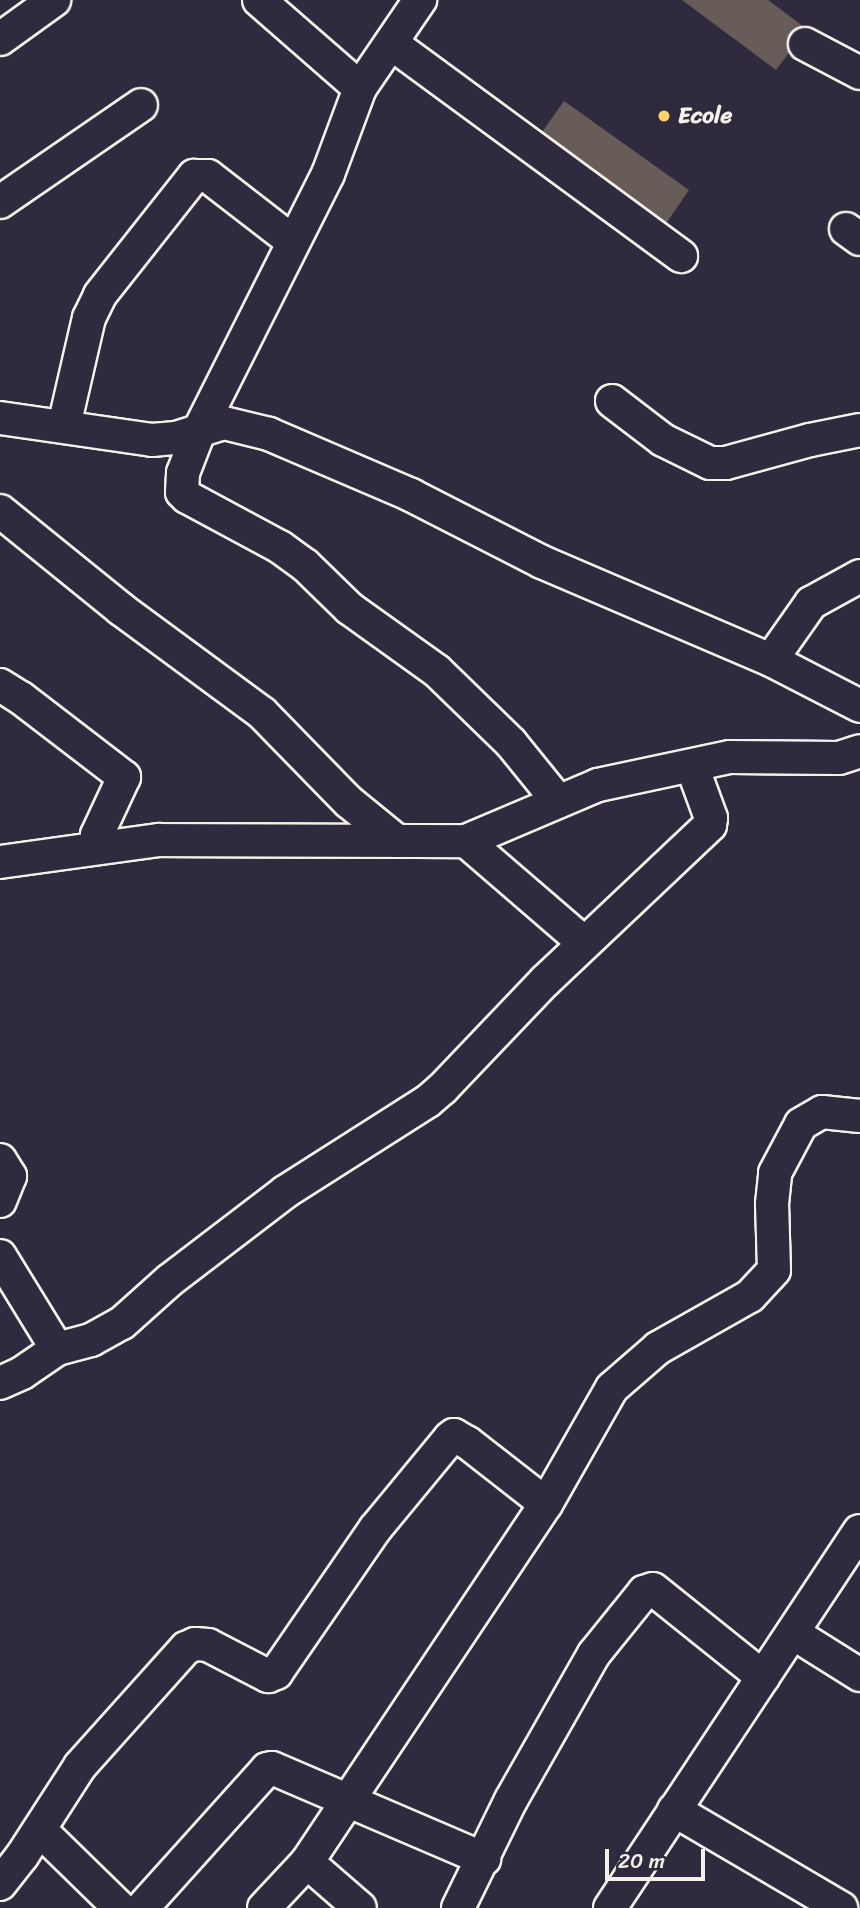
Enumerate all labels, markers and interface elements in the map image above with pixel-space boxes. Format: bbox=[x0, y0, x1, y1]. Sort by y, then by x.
place label: Ecole bbox=[678, 102, 732, 130]
marker: Ecole bbox=[656, 108, 672, 124]
scale bar bbox=[608, 1834, 708, 1878]
text: 20 m bbox=[618, 1842, 665, 1880]

